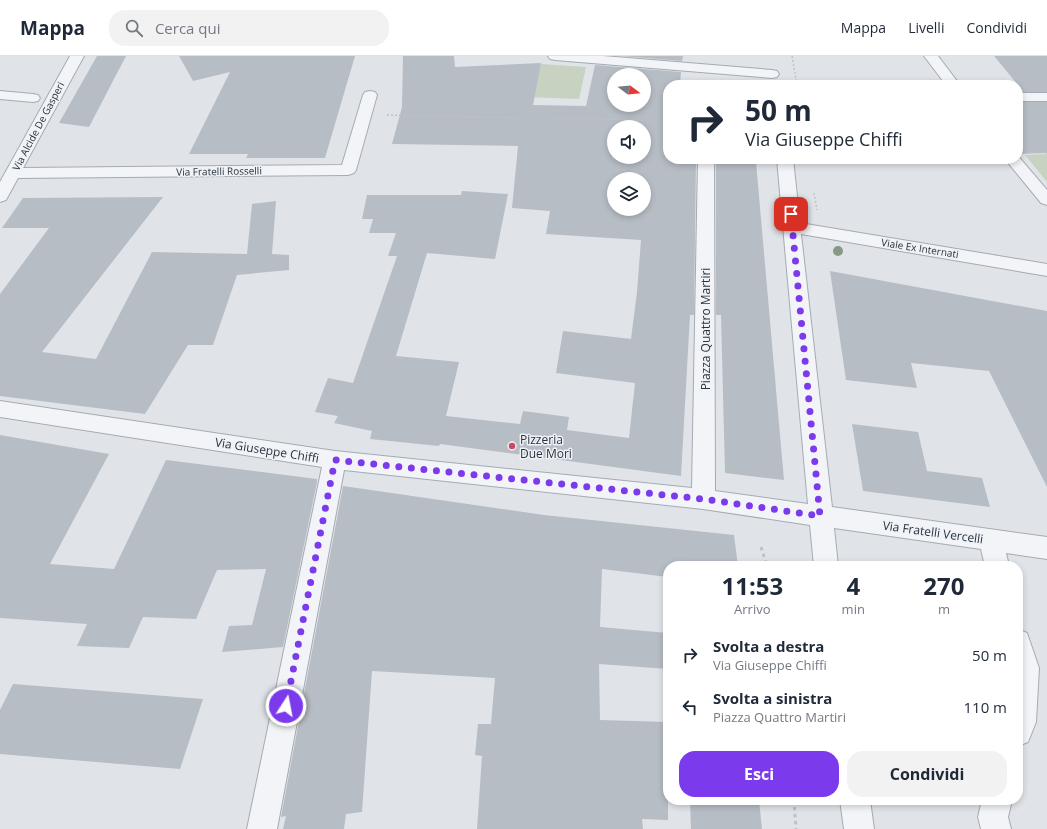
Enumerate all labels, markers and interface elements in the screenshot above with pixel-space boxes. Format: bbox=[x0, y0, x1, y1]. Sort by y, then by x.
search box bbox=[109, 10, 389, 46]
text: Mappa bbox=[20, 15, 85, 41]
icon: search bbox=[123, 17, 145, 39]
text: Cerca qui bbox=[155, 18, 221, 38]
text: Mappa bbox=[841, 18, 886, 37]
text: Livelli bbox=[908, 18, 944, 37]
text: Condividi bbox=[966, 18, 1027, 37]
north arrow bbox=[607, 68, 651, 112]
map controls bbox=[607, 68, 651, 216]
street label: Via Alcide De Gasperi bbox=[9, 79, 67, 173]
text: 50 m bbox=[745, 91, 812, 129]
icon: right bbox=[679, 96, 731, 148]
button: sound bbox=[607, 120, 651, 164]
text: Via Giuseppe Chiffi bbox=[745, 127, 903, 151]
street label: Via Fratelli Rosselli bbox=[176, 163, 262, 179]
button: layers bbox=[607, 172, 651, 216]
pin bbox=[774, 197, 808, 231]
icon: arrive bbox=[780, 203, 802, 225]
street label: Viale Ex Internati bbox=[880, 235, 960, 261]
street label: Piazza Quattro Martiri bbox=[697, 268, 714, 390]
place label: Pizzeria Due Mori bbox=[520, 431, 572, 462]
street label: Via Giuseppe Chiffi bbox=[214, 433, 320, 467]
marker: Pizzeria Due Mori bbox=[507, 441, 517, 451]
street label: Via Fratelli Vercelli bbox=[882, 517, 984, 547]
text: 11:53 bbox=[721, 569, 783, 602]
text: 4 bbox=[846, 569, 860, 602]
text: 270 bbox=[923, 569, 965, 602]
text: Arrivo bbox=[734, 600, 771, 618]
text: min bbox=[842, 600, 865, 618]
text: m bbox=[938, 600, 950, 618]
text: Svolta a destra bbox=[713, 636, 824, 656]
icon: right bbox=[679, 644, 701, 666]
text: 50 m bbox=[972, 645, 1007, 665]
text: Via Giuseppe Chiffi bbox=[713, 656, 827, 674]
position arrow bbox=[265, 685, 307, 727]
text: Svolta a sinistra bbox=[713, 688, 832, 708]
icon: left bbox=[679, 696, 701, 718]
text: 110 m bbox=[963, 697, 1007, 717]
text: Piazza Quattro Martiri bbox=[713, 708, 846, 726]
button: Esci bbox=[679, 751, 839, 797]
button: Condividi bbox=[847, 751, 1007, 797]

